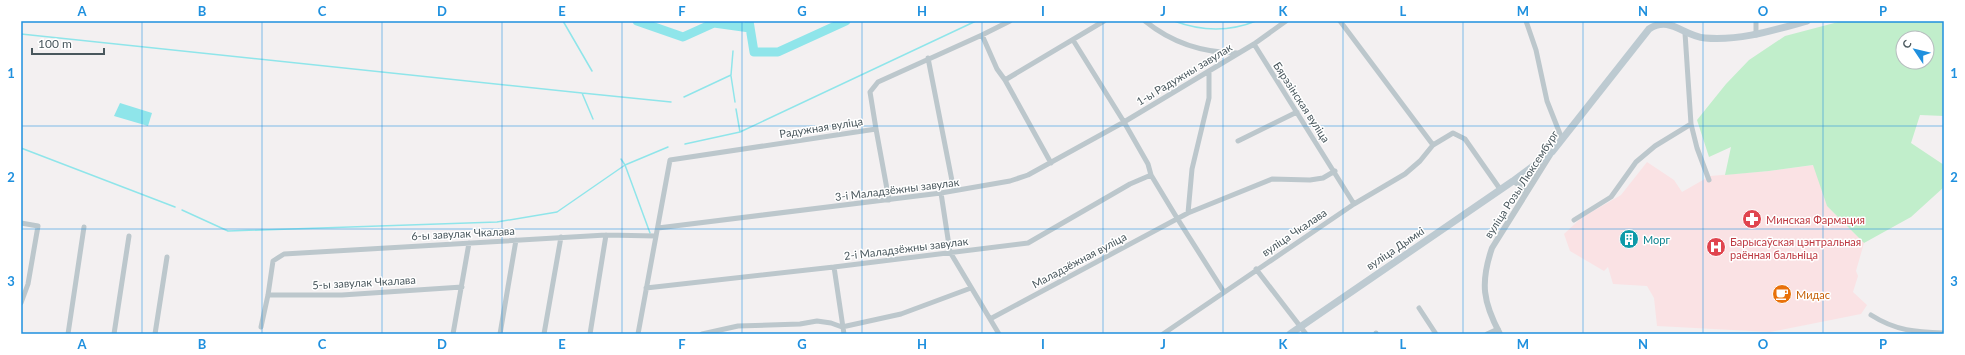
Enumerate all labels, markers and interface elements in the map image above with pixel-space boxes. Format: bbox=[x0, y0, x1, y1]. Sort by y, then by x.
text: A bbox=[76, 3, 87, 19]
text: B bbox=[198, 3, 207, 19]
text: C bbox=[318, 3, 327, 19]
text: D bbox=[437, 3, 447, 19]
text: E bbox=[558, 3, 566, 19]
text: F bbox=[678, 3, 686, 19]
text: G bbox=[797, 3, 807, 19]
text: H bbox=[917, 3, 927, 19]
text: I bbox=[1041, 3, 1045, 19]
text: J bbox=[1160, 3, 1166, 19]
text: K bbox=[1279, 3, 1289, 19]
text: L bbox=[1400, 3, 1407, 19]
text: M bbox=[1517, 3, 1529, 19]
text: N bbox=[1638, 3, 1648, 19]
text: O bbox=[1758, 3, 1769, 19]
text: P bbox=[1879, 3, 1887, 19]
scale bar bbox=[32, 30, 104, 56]
north arrow bbox=[1895, 30, 1935, 70]
text: 100 m bbox=[38, 36, 72, 51]
text: С bbox=[1899, 37, 1914, 51]
street label: 1-ы Радужны завулак bbox=[1134, 40, 1235, 108]
street label: Бярэзінская вуліца bbox=[1271, 59, 1333, 145]
text: 1 bbox=[7, 65, 15, 81]
text: 1 bbox=[1950, 65, 1958, 81]
street label: Радужная вуліца bbox=[778, 114, 864, 140]
street label: вуліца Розы Люксембург bbox=[1481, 127, 1561, 240]
text: 2 bbox=[7, 169, 15, 185]
text: 2 bbox=[1950, 169, 1958, 185]
street label: 3-і Маладзёжны завулак bbox=[834, 175, 960, 203]
street label: вуліца Чкалава bbox=[1259, 205, 1329, 259]
pharmacy icon: Минская Фармация bbox=[1741, 208, 1763, 230]
place label: Минская Фармация bbox=[1766, 213, 1865, 226]
street label: 6-ы завулак Чкалава bbox=[411, 224, 515, 242]
street label: вуліца Дымкі bbox=[1364, 224, 1427, 272]
building icon: Морг bbox=[1618, 228, 1640, 250]
street label: Маладзёжная вуліца bbox=[1030, 230, 1128, 290]
place label: Морг bbox=[1643, 233, 1670, 246]
street label: 2-і Маладзёжны завулак bbox=[843, 234, 969, 262]
place label: Барысаўская цэнтральная раённая бальніца bbox=[1730, 235, 1861, 261]
hospital icon: Барысаўская цэнтральная раённая бальніца bbox=[1705, 236, 1727, 258]
text: 3 bbox=[7, 273, 15, 289]
street label: 5-ы завулак Чкалава bbox=[312, 273, 416, 291]
text: 3 bbox=[1950, 273, 1958, 289]
cafe icon: Мидас bbox=[1771, 283, 1793, 305]
place label: Мидас bbox=[1796, 288, 1830, 301]
text: A bbox=[76, 336, 87, 352]
text: B bbox=[198, 336, 207, 352]
text: C bbox=[318, 336, 327, 352]
text: D bbox=[437, 336, 447, 352]
text: E bbox=[558, 336, 566, 352]
text: F bbox=[678, 336, 686, 352]
text: G bbox=[797, 336, 807, 352]
text: H bbox=[917, 336, 927, 352]
text: I bbox=[1041, 336, 1045, 352]
text: J bbox=[1160, 336, 1166, 352]
text: K bbox=[1279, 336, 1289, 352]
text: L bbox=[1400, 336, 1407, 352]
text: M bbox=[1517, 336, 1529, 352]
text: N bbox=[1638, 336, 1648, 352]
text: O bbox=[1758, 336, 1769, 352]
text: P bbox=[1879, 336, 1887, 352]

